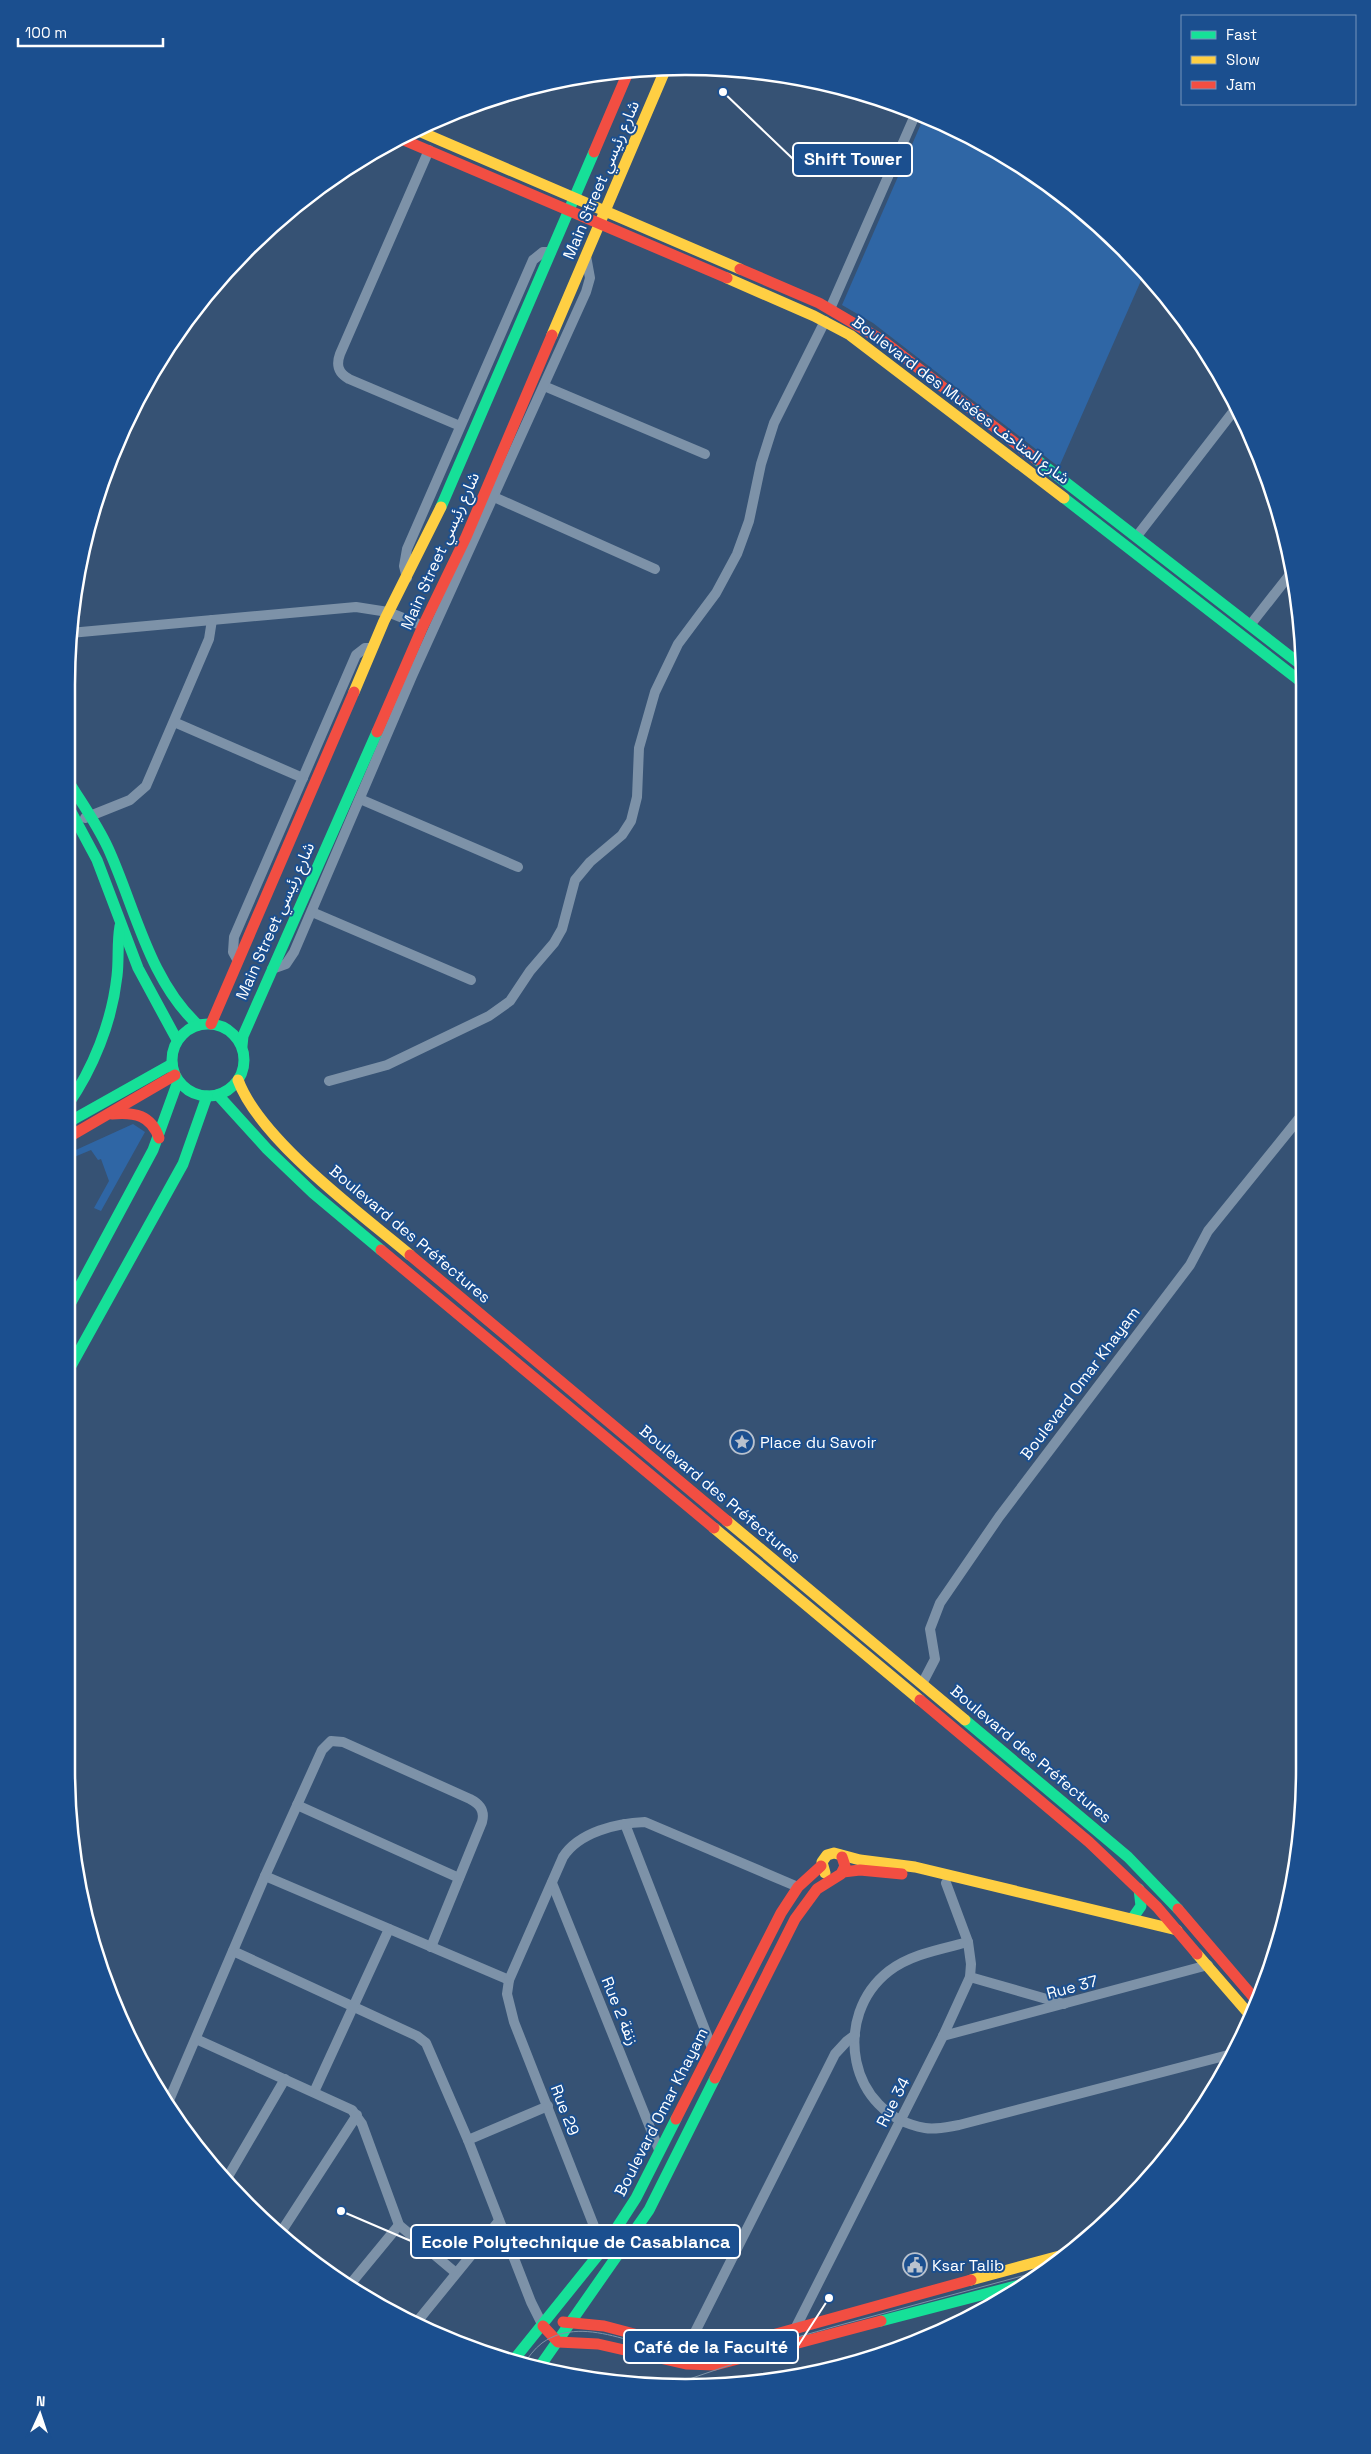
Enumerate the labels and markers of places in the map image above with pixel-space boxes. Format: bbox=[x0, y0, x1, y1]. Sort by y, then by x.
callout: Shift Tower bbox=[793, 143, 912, 176]
place icon: Place du Savoir bbox=[729, 1429, 755, 1455]
place label: Place du Savoir bbox=[760, 1432, 877, 1453]
callout: Ecole Polytechnique de Casablanca bbox=[411, 2225, 740, 2258]
public building icon: Ksar Talib bbox=[902, 2252, 928, 2278]
place label: Ksar Talib bbox=[932, 2255, 1004, 2276]
callout: Café de la Faculté bbox=[624, 2330, 798, 2363]

